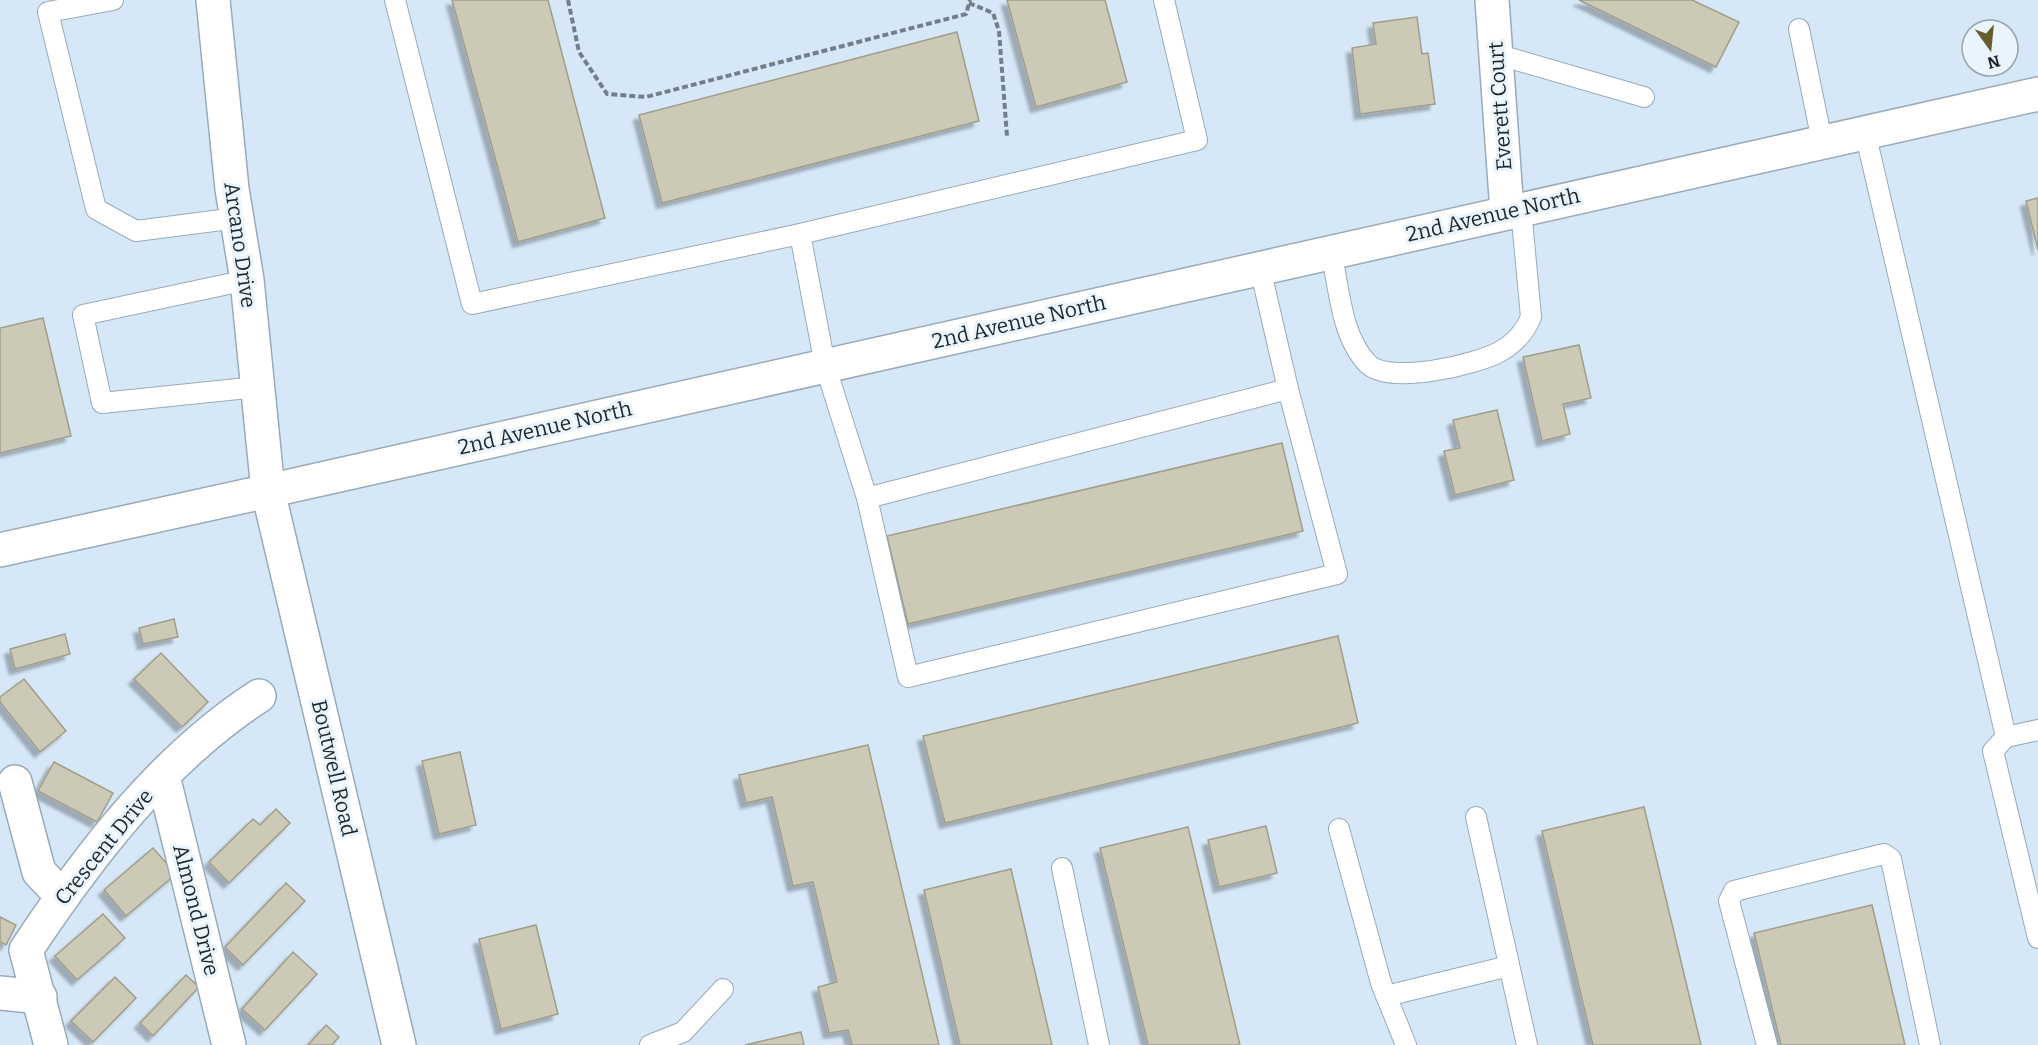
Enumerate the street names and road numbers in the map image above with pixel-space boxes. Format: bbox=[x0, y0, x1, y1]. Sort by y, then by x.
street label: Everett Court bbox=[1482, 40, 1517, 171]
street label: Arcano Drive bbox=[218, 181, 262, 309]
street label: 2nd Avenue North bbox=[1404, 182, 1582, 248]
street label: 2nd Avenue North bbox=[930, 289, 1108, 355]
street label: 2nd Avenue North bbox=[456, 395, 634, 461]
street label: Boutwell Road bbox=[306, 697, 362, 839]
street label: Crescent Drive bbox=[49, 784, 159, 910]
street label: Almond Drive bbox=[167, 842, 225, 978]

